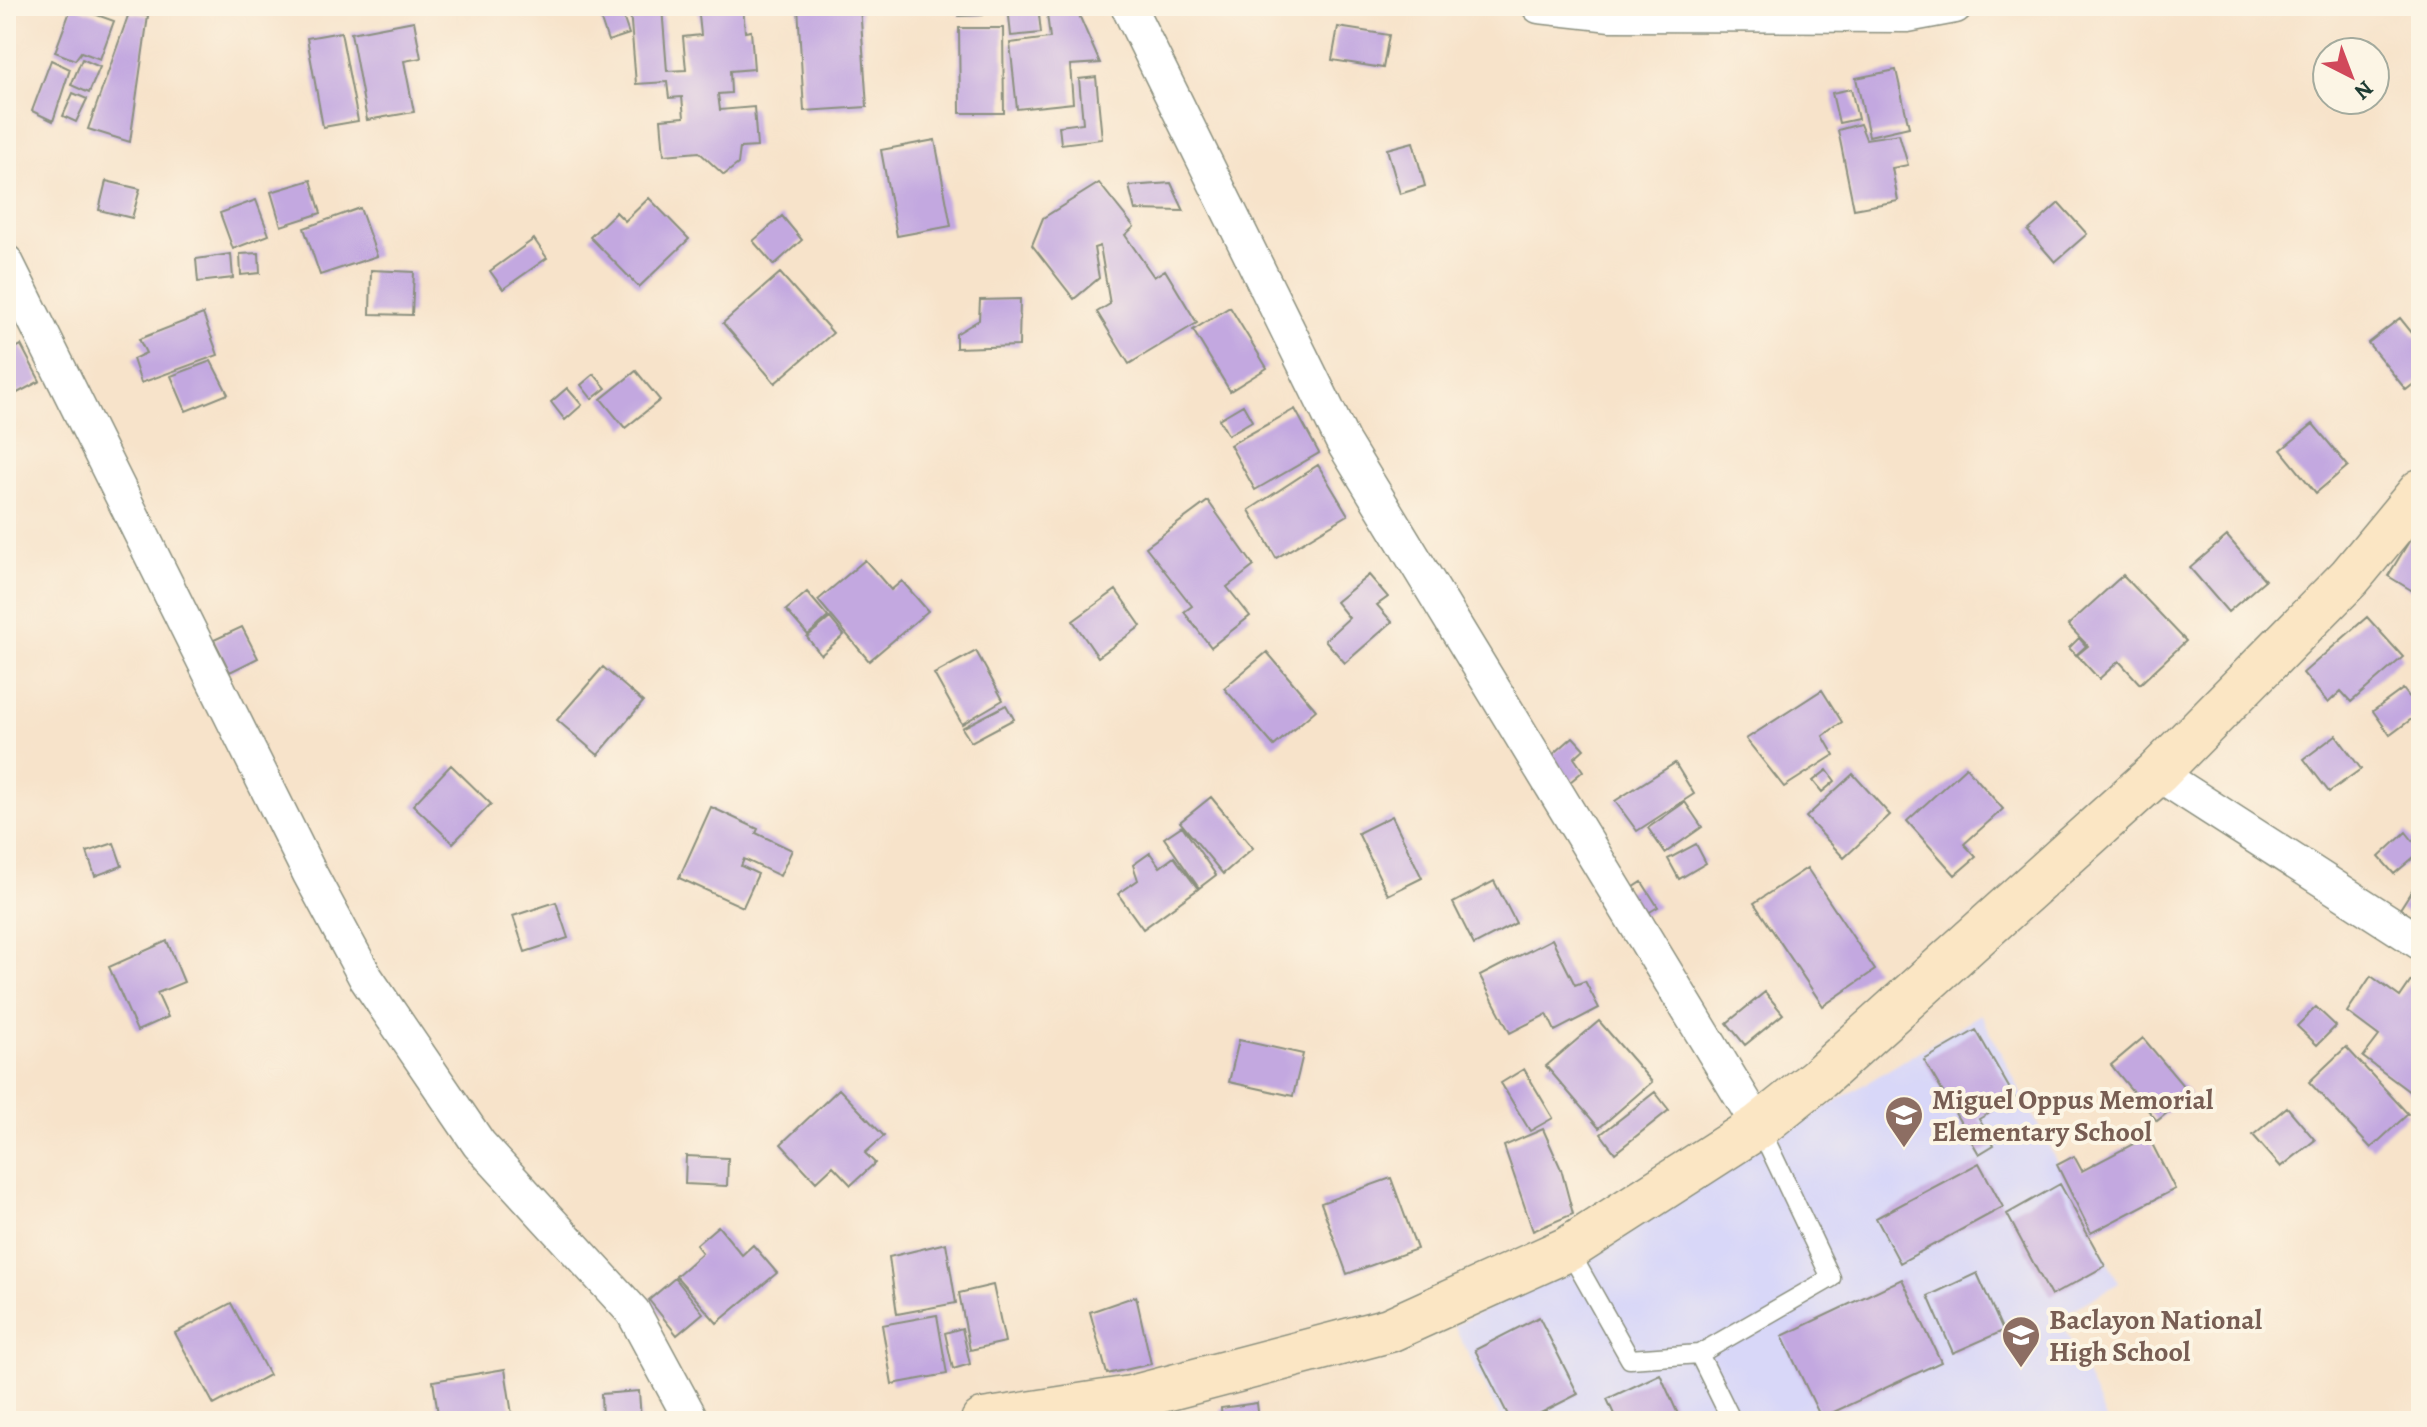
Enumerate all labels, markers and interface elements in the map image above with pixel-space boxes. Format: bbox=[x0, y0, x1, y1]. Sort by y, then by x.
north arrow bbox=[2311, 36, 2391, 116]
text: N bbox=[2348, 74, 2380, 107]
place label: Miguel Oppus Memorial Elementary School bbox=[1932, 1081, 2214, 1151]
school or university icon: Miguel Oppus Memorial Elementary School bbox=[1883, 1094, 1925, 1149]
place label: Baclayon National High School bbox=[2049, 1301, 2263, 1371]
school or university icon: Baclayon National High School bbox=[2000, 1314, 2042, 1369]

